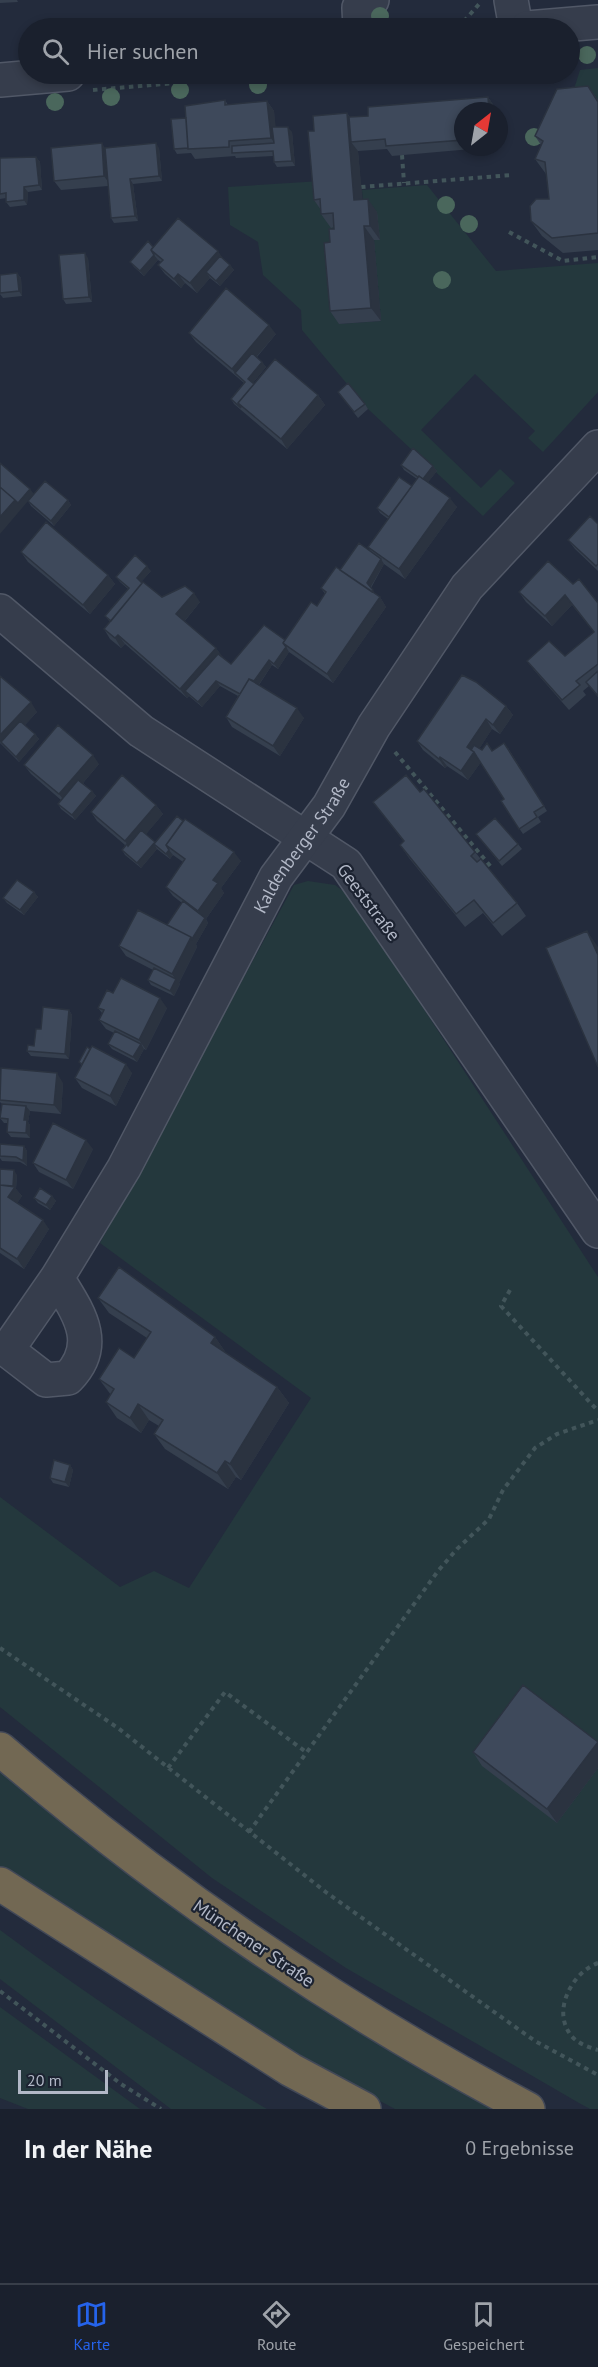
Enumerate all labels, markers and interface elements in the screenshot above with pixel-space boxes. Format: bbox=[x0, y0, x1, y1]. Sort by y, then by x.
search box bbox=[18, 18, 580, 84]
icon: search bbox=[39, 35, 72, 68]
text: Hier suchen bbox=[87, 37, 199, 65]
north arrow bbox=[454, 102, 508, 156]
street label: Kaldenberger Straße bbox=[248, 773, 354, 917]
street label: Geeststraße bbox=[332, 859, 406, 945]
street label: Münchener Straße bbox=[189, 1894, 319, 1992]
scale bar bbox=[18, 2067, 108, 2094]
text: 20 m bbox=[27, 2070, 62, 2090]
text: In der Nähe bbox=[24, 2132, 152, 2165]
text: 0 Ergebnisse bbox=[465, 2135, 574, 2161]
tab: Karte bbox=[73, 2298, 110, 2354]
tab: Route bbox=[257, 2298, 296, 2354]
tab: Gespeichert bbox=[443, 2298, 525, 2354]

